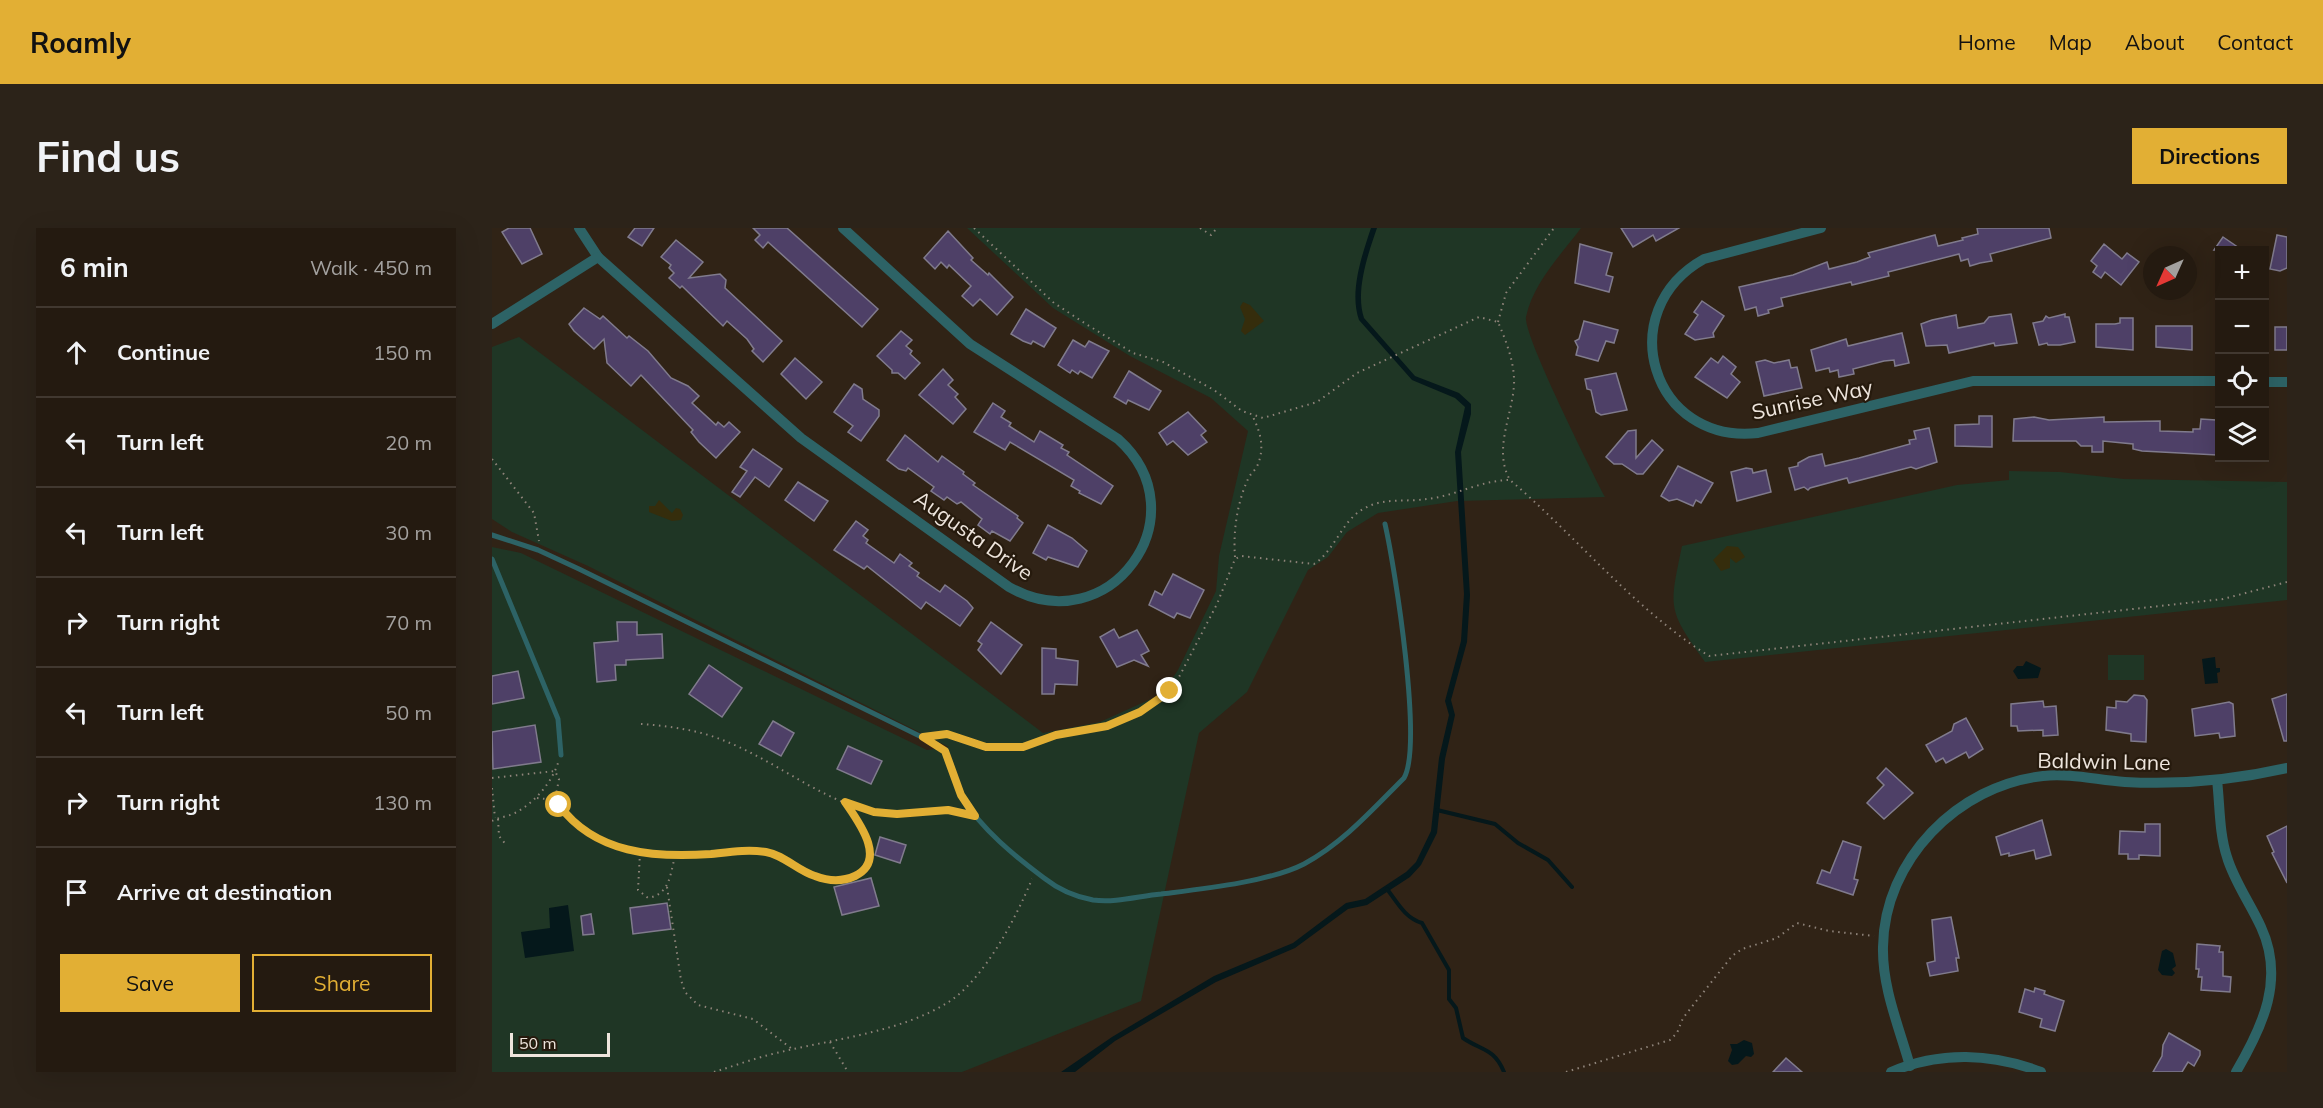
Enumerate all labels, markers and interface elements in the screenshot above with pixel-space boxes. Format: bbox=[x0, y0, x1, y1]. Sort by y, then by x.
text: Roamly bbox=[30, 25, 131, 60]
text: Home bbox=[1958, 29, 2016, 55]
text: Map bbox=[2049, 29, 2092, 55]
text: About bbox=[2125, 29, 2184, 55]
text: Contact bbox=[2217, 29, 2293, 55]
button: Directions bbox=[2132, 128, 2287, 184]
text: Find us bbox=[36, 130, 180, 183]
north arrow bbox=[2143, 246, 2197, 300]
map controls bbox=[2215, 246, 2269, 462]
button: + bbox=[2215, 246, 2269, 300]
text: 6 min bbox=[60, 251, 129, 284]
text: Walk · 450 m bbox=[310, 255, 432, 280]
button: − bbox=[2215, 300, 2269, 354]
icon: ahead bbox=[60, 336, 93, 369]
text: Continue bbox=[117, 338, 210, 366]
text: 150 m bbox=[373, 340, 432, 365]
button: locate bbox=[2215, 354, 2269, 408]
street label: Sunrise Way bbox=[1749, 373, 1875, 425]
button: layers bbox=[2215, 408, 2269, 462]
icon: left bbox=[60, 426, 93, 459]
text: Turn left bbox=[117, 428, 204, 456]
text: 20 m bbox=[385, 430, 432, 455]
street label: Augusta Drive bbox=[910, 485, 1038, 585]
icon: left bbox=[60, 516, 93, 549]
text: Turn left bbox=[117, 518, 204, 546]
text: 30 m bbox=[385, 520, 432, 545]
icon: right bbox=[60, 606, 93, 639]
text: Turn right bbox=[117, 608, 220, 636]
text: 70 m bbox=[385, 610, 432, 635]
route end bbox=[1156, 677, 1182, 703]
icon: left bbox=[60, 696, 93, 729]
text: Turn left bbox=[117, 698, 204, 726]
text: 50 m bbox=[385, 700, 432, 725]
street label: Baldwin Lane bbox=[2037, 747, 2171, 775]
icon: right bbox=[60, 786, 93, 819]
text: Turn right bbox=[117, 788, 220, 816]
text: 130 m bbox=[373, 790, 432, 815]
route start bbox=[545, 791, 571, 817]
icon: arrive bbox=[60, 876, 93, 909]
text: Arrive at destination bbox=[117, 878, 332, 906]
button: Save bbox=[60, 954, 240, 1012]
button: Share bbox=[252, 954, 432, 1012]
scale bar bbox=[510, 1030, 610, 1058]
text: 50 m bbox=[519, 1033, 556, 1053]

